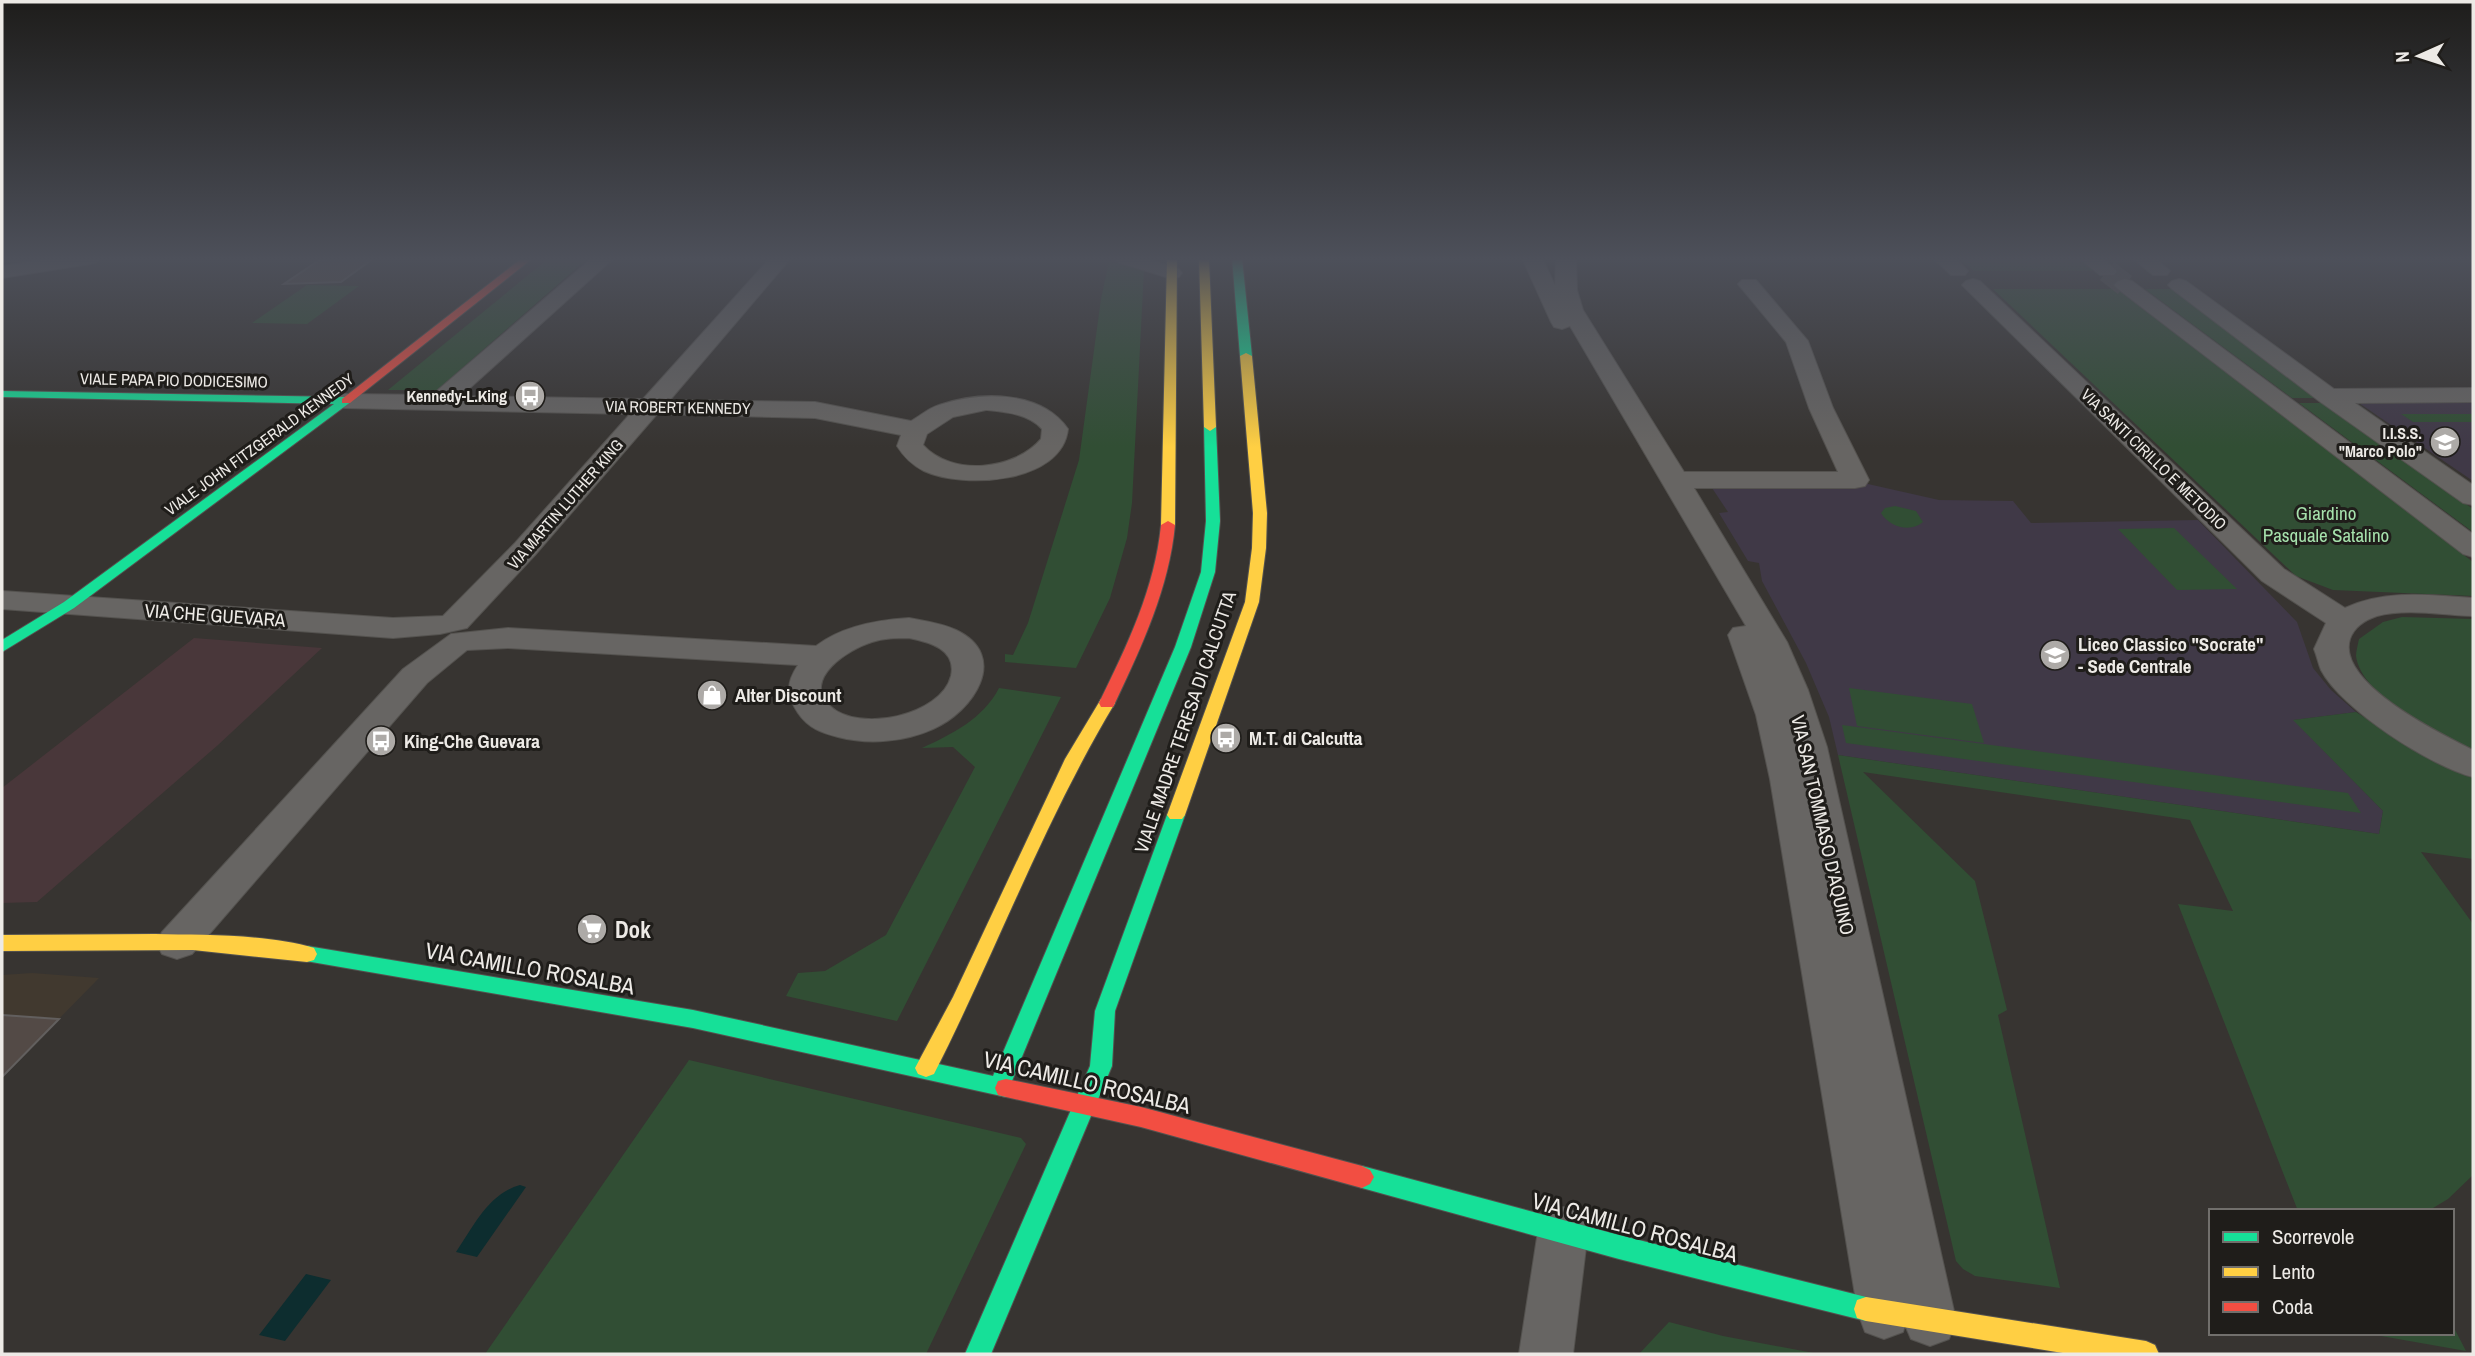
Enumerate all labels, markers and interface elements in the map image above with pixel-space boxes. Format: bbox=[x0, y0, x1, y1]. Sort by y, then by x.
north arrow bbox=[2384, 21, 2454, 91]
text: N bbox=[2389, 51, 2415, 63]
street label: VIALE PAPA PIO DODICESIMO bbox=[80, 367, 268, 393]
street label: VIALE JOHN FITZGERALD KENNEDY bbox=[160, 368, 358, 520]
bus stop icon: Kennedy-L.King bbox=[513, 379, 547, 413]
street label: VIA SANTI CIRILLO E METODIO bbox=[2076, 384, 2232, 534]
place label: Kennedy-L.King bbox=[406, 385, 507, 407]
street label: VIA ROBERT KENNEDY bbox=[605, 395, 751, 419]
place label: I.I.S.S. "Marco Polo" bbox=[2339, 422, 2422, 462]
school or university icon: I.I.S.S. "Marco Polo" bbox=[2428, 425, 2462, 459]
street label: VIA MARTIN LUTHER KING bbox=[502, 434, 628, 574]
park label: Giardino Pasquale Satalino bbox=[2263, 500, 2389, 548]
street label: VIALE MADRE TERESA DI CALCUTTA bbox=[1128, 587, 1242, 857]
street label: VIA CHE GUEVARA bbox=[144, 597, 287, 633]
place label: Liceo Classico "Socrate" - Sede Centrale bbox=[2078, 631, 2263, 679]
school or university icon: Liceo Classico "Socrate" - Sede Centrale bbox=[2038, 638, 2072, 672]
shop icon: Alter Discount bbox=[695, 678, 729, 712]
place label: Alter Discount bbox=[735, 682, 841, 708]
street label: VIA SAN TOMMASO D'AQUINO bbox=[1785, 712, 1861, 938]
bus stop icon: M.T. di Calcutta bbox=[1209, 721, 1243, 755]
bus stop icon: King-Che Guevara bbox=[364, 724, 398, 758]
place label: M.T. di Calcutta bbox=[1249, 725, 1363, 751]
place label: King-Che Guevara bbox=[404, 728, 540, 754]
supermarket icon: Dok bbox=[575, 912, 609, 946]
place label: Dok bbox=[615, 914, 651, 945]
street label: VIA CAMILLO ROSALBA bbox=[423, 934, 637, 1002]
street label: VIA CAMILLO ROSALBA bbox=[980, 1043, 1194, 1121]
street label: VIA CAMILLO ROSALBA bbox=[1529, 1185, 1742, 1269]
legend bbox=[2209, 1209, 2454, 1335]
text: Scorrevole bbox=[2272, 1222, 2354, 1251]
text: Lento bbox=[2272, 1257, 2315, 1286]
text: Coda bbox=[2272, 1292, 2314, 1321]

